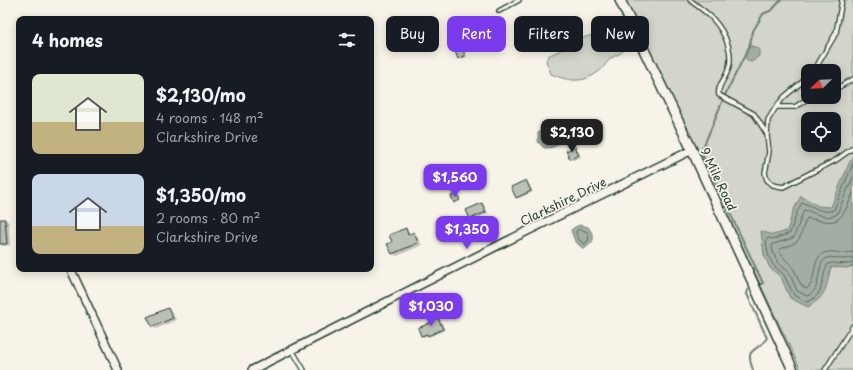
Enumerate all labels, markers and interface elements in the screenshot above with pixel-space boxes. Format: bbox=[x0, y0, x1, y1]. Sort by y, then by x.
chip: Buy bbox=[386, 16, 439, 52]
chip: Rent bbox=[447, 16, 506, 52]
chip: Filters bbox=[514, 16, 583, 52]
chip: New bbox=[591, 16, 649, 52]
text: 4 homes bbox=[32, 27, 103, 53]
icon: filters bbox=[336, 29, 358, 51]
north arrow bbox=[801, 64, 841, 104]
map controls bbox=[801, 64, 841, 152]
text: $2,130/mo bbox=[156, 82, 246, 108]
icon: home bbox=[64, 90, 112, 138]
text: 4 rooms · 148 m² bbox=[156, 108, 264, 127]
button: locate bbox=[801, 112, 841, 152]
pin: $2,130 bbox=[539, 119, 605, 153]
text: $2,130 bbox=[550, 122, 594, 141]
text: Clarkshire Drive bbox=[156, 127, 258, 146]
street label: 9 Mile Road bbox=[696, 144, 742, 214]
pin: $1,560 bbox=[422, 164, 488, 198]
text: $1,560 bbox=[433, 167, 477, 186]
street label: Clarkshire Drive bbox=[517, 172, 609, 230]
text: $1,350/mo bbox=[156, 182, 246, 208]
icon: home bbox=[64, 190, 112, 238]
text: 2 rooms · 80 m² bbox=[156, 208, 261, 227]
pin: $1,350 bbox=[434, 216, 500, 250]
text: $1,350 bbox=[445, 219, 489, 238]
text: Clarkshire Drive bbox=[156, 227, 258, 246]
pin: $1,030 bbox=[398, 293, 464, 327]
text: $1,030 bbox=[408, 296, 454, 315]

